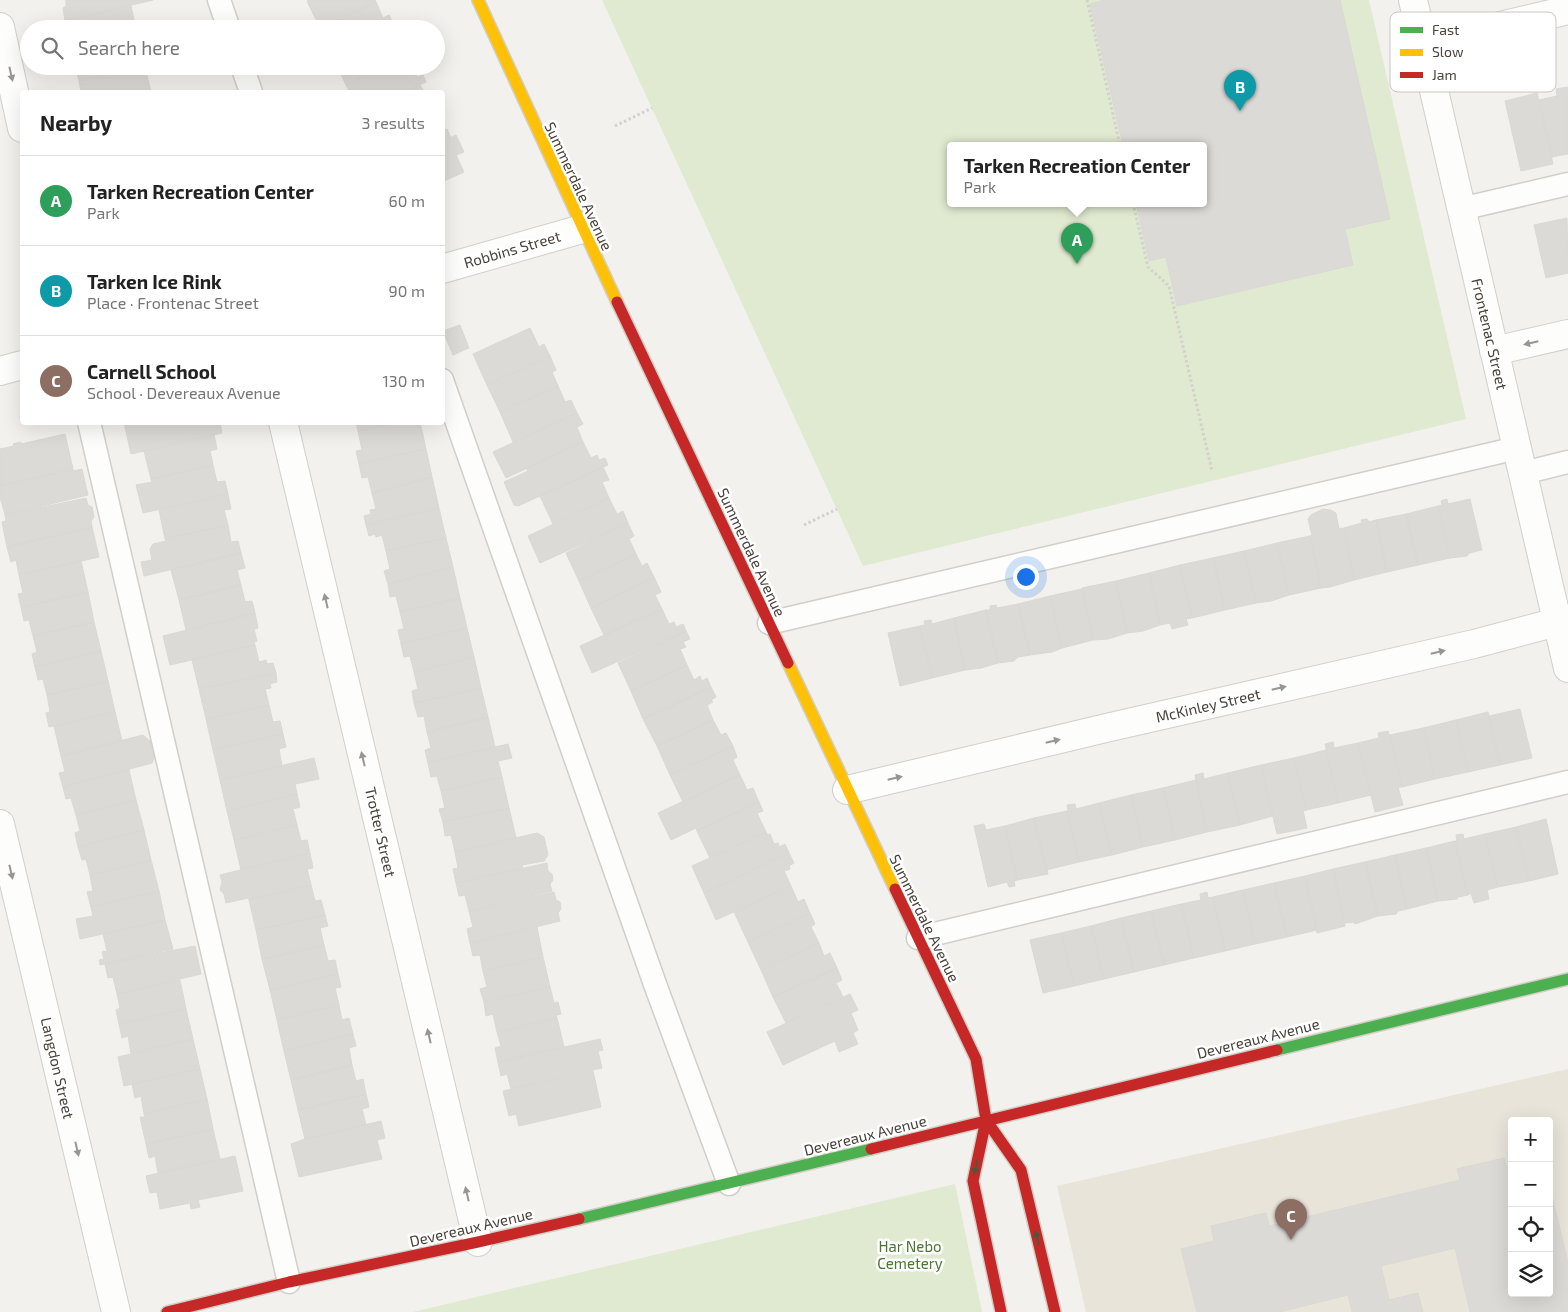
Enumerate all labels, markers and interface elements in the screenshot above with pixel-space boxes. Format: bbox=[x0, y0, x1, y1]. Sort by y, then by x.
legend bbox=[1390, 12, 1556, 92]
search box bbox=[20, 20, 445, 75]
text: Fast bbox=[1432, 21, 1459, 38]
icon: search bbox=[38, 34, 66, 62]
text: Search here bbox=[78, 36, 180, 59]
text: Slow bbox=[1432, 43, 1464, 60]
text: Jam bbox=[1432, 66, 1457, 83]
one-way arrow bbox=[7, 67, 15, 83]
pin: B bbox=[1224, 70, 1256, 111]
text: Nearby bbox=[40, 110, 112, 135]
text: 3 results bbox=[362, 113, 425, 132]
street label: Summerdale Avenue bbox=[541, 119, 617, 253]
popup bbox=[947, 142, 1207, 207]
text: Tarken Recreation Center bbox=[964, 154, 1190, 177]
text: Park bbox=[964, 177, 996, 196]
text: Tarken Recreation Center bbox=[87, 180, 314, 203]
text: A bbox=[51, 191, 61, 210]
text: 60 m bbox=[389, 191, 425, 210]
text: Park bbox=[87, 203, 120, 222]
pin: A bbox=[1061, 223, 1093, 264]
street label: Robbins Street bbox=[462, 227, 563, 271]
text: Tarken Ice Rink bbox=[87, 270, 222, 293]
street label: Frontenac Street bbox=[1468, 276, 1512, 392]
text: B bbox=[51, 281, 61, 300]
text: 90 m bbox=[389, 281, 425, 300]
text: Place · Frontenac Street bbox=[87, 293, 259, 312]
one-way arrow bbox=[1524, 339, 1539, 347]
text: Carnell School bbox=[87, 360, 216, 383]
text: C bbox=[51, 371, 61, 390]
text: 130 m bbox=[383, 371, 425, 390]
text: School · Devereaux Avenue bbox=[87, 383, 281, 402]
street label: Summerdale Avenue bbox=[714, 485, 790, 619]
your location bbox=[1013, 564, 1039, 590]
one-way arrow bbox=[322, 593, 330, 608]
one-way arrow bbox=[1430, 648, 1445, 656]
street label: McKinley Street bbox=[1154, 684, 1262, 726]
one-way arrow bbox=[1272, 684, 1287, 692]
one-way arrow bbox=[1045, 736, 1060, 744]
one-way arrow bbox=[359, 752, 367, 767]
one-way arrow bbox=[887, 774, 902, 782]
street label: Trotter Street bbox=[362, 785, 400, 879]
street label: Summerdale Avenue bbox=[886, 851, 964, 985]
one-way arrow bbox=[7, 864, 15, 879]
street label: Devereaux Avenue bbox=[1195, 1014, 1321, 1062]
street label: Langdon Street bbox=[38, 1015, 79, 1121]
one-way arrow bbox=[425, 1029, 433, 1044]
street label: Devereaux Avenue bbox=[802, 1111, 928, 1159]
map controls bbox=[1508, 1117, 1553, 1297]
button: + bbox=[1508, 1117, 1553, 1162]
one-way arrow bbox=[73, 1142, 81, 1157]
one-way arrow bbox=[972, 1160, 980, 1175]
button: − bbox=[1508, 1162, 1553, 1207]
one-way arrow bbox=[463, 1187, 471, 1202]
pin: C bbox=[1275, 1199, 1307, 1240]
street label: Devereaux Avenue bbox=[408, 1204, 534, 1250]
button: locate bbox=[1508, 1207, 1553, 1252]
one-way arrow bbox=[1033, 1230, 1041, 1245]
park label: Har Nebo Cemetery bbox=[877, 1237, 943, 1272]
button: layers bbox=[1508, 1252, 1553, 1297]

